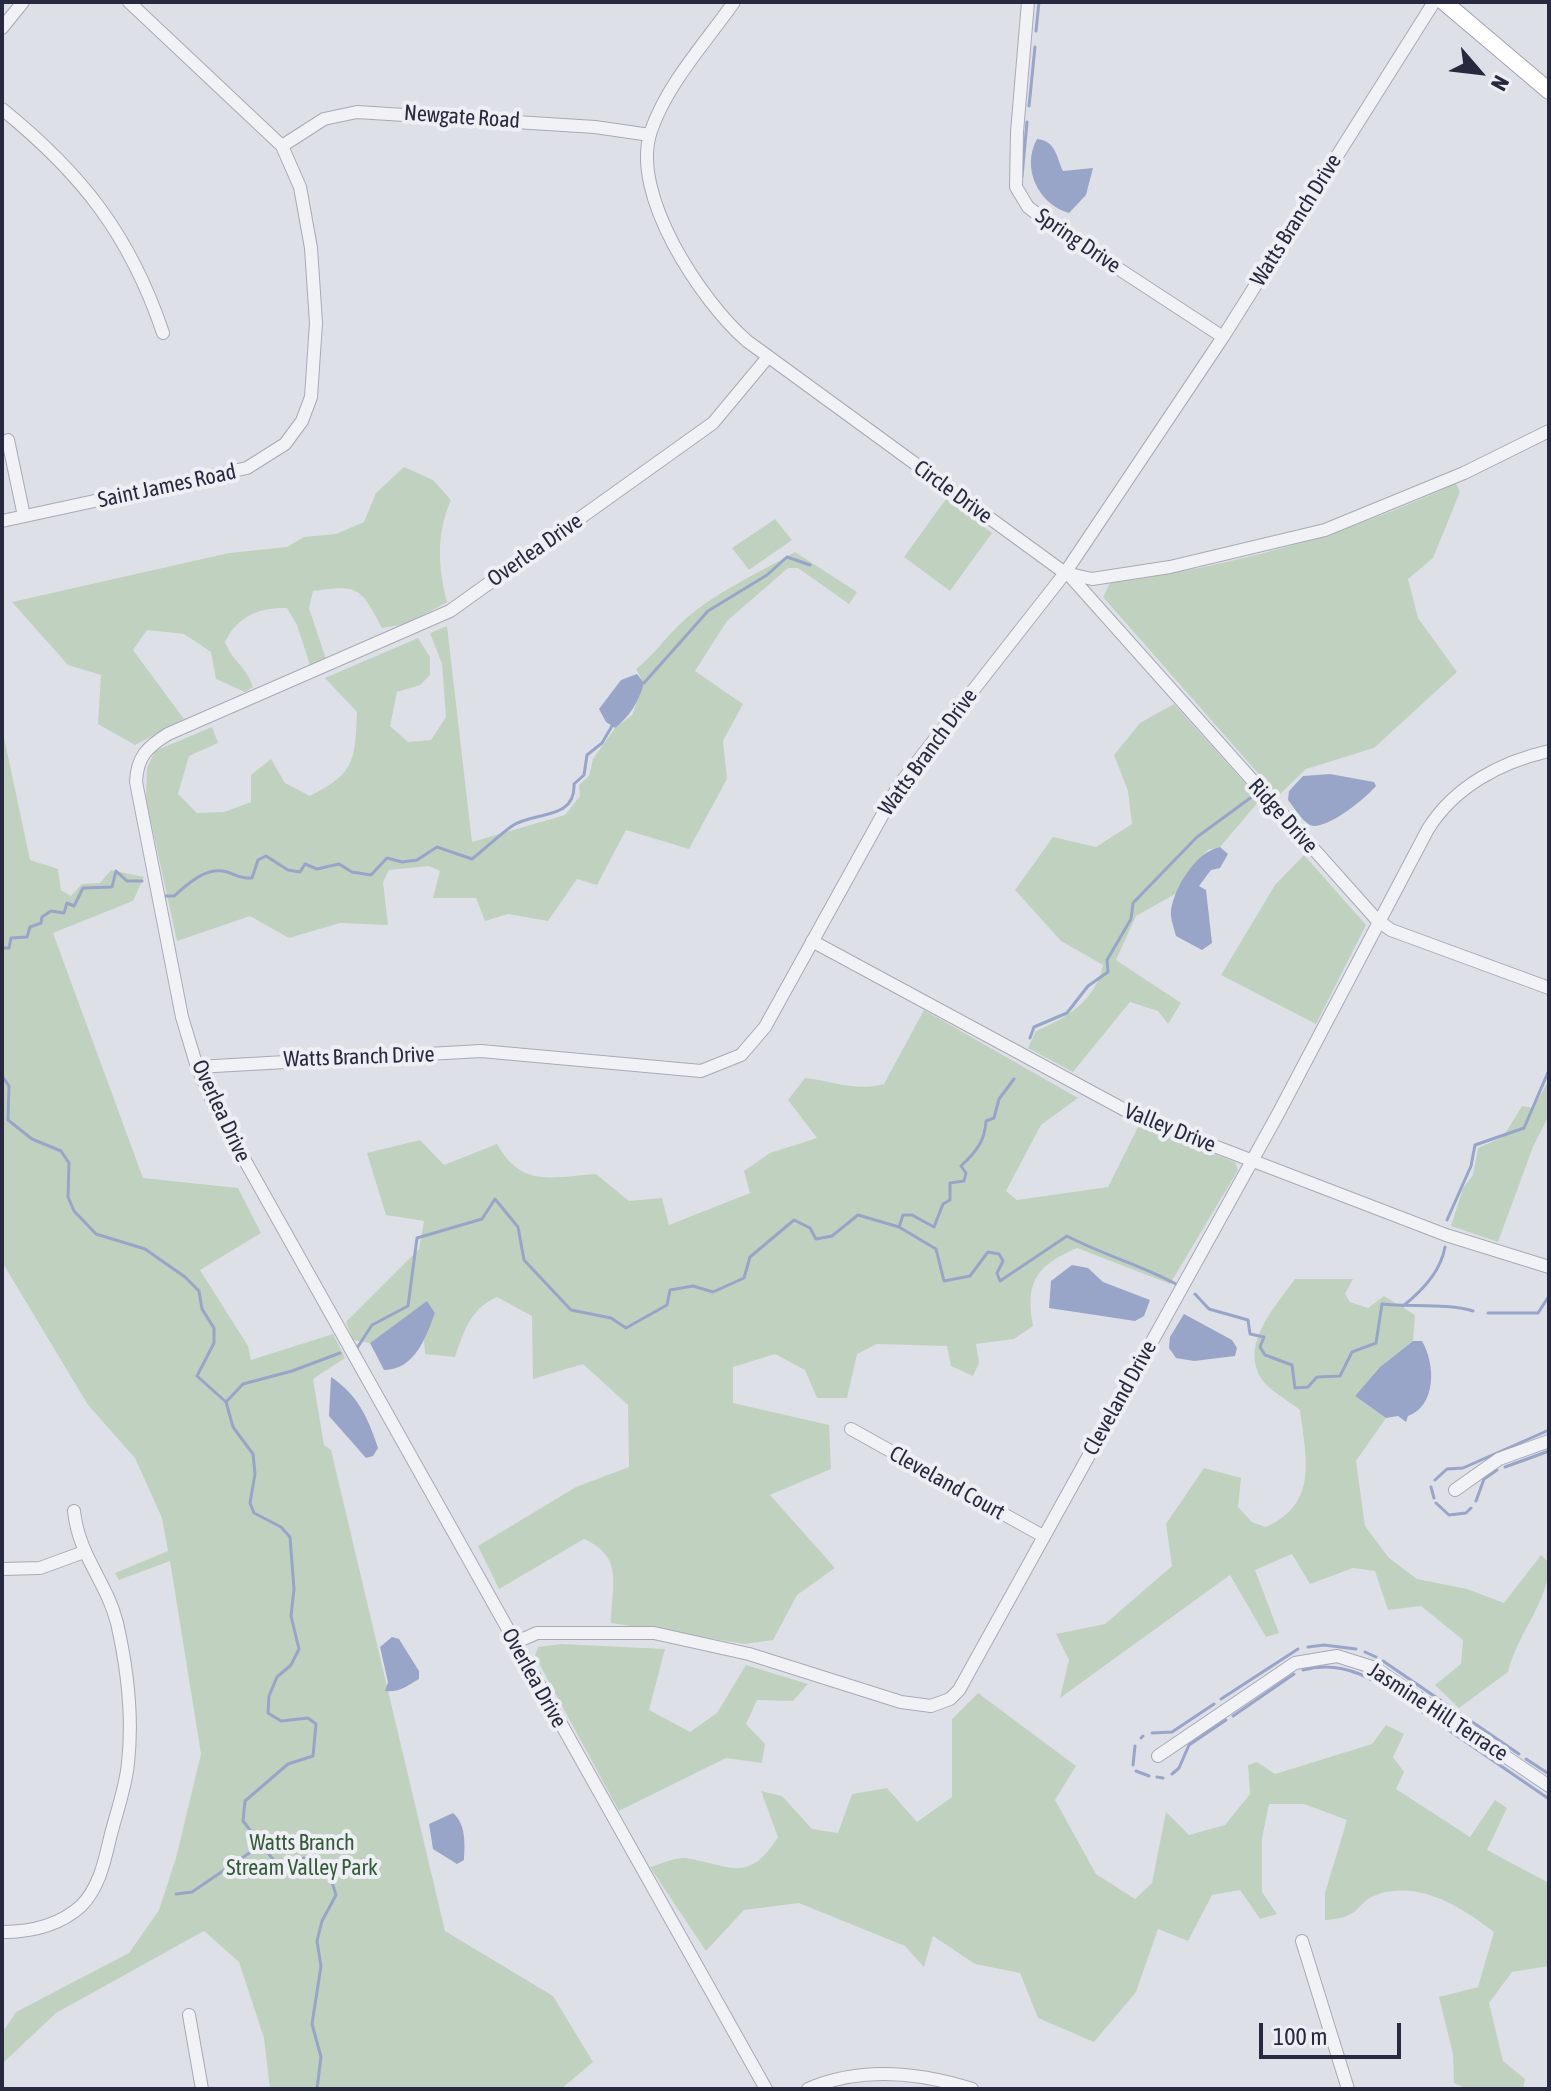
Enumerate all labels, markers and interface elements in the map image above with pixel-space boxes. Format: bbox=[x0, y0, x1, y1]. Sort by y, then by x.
north arrow bbox=[1439, 32, 1519, 112]
text: N bbox=[1486, 71, 1515, 95]
street label: Newgate Road bbox=[403, 100, 521, 134]
street label: Watts Branch Drive bbox=[1245, 149, 1347, 291]
street label: Spring Drive bbox=[1030, 203, 1126, 279]
street label: Circle Drive bbox=[908, 455, 998, 529]
street label: Saint James Road bbox=[96, 458, 238, 514]
street label: Overlea Drive bbox=[482, 508, 588, 592]
street label: Watts Branch Drive bbox=[873, 683, 983, 821]
street label: Ridge Drive bbox=[1243, 773, 1323, 859]
street label: Watts Branch Drive bbox=[283, 1041, 435, 1073]
street label: Overlea Drive bbox=[186, 1056, 256, 1166]
street label: Valley Drive bbox=[1120, 1098, 1220, 1158]
street label: Cleveland Drive bbox=[1078, 1336, 1162, 1460]
street label: Cleveland Court bbox=[885, 1440, 1009, 1526]
street label: Overlea Drive bbox=[496, 1624, 572, 1732]
street label: Jasmine Hill Terrace bbox=[1363, 1657, 1513, 1767]
park label: Watts Branch Stream Valley Park bbox=[226, 1830, 378, 1882]
scale bar bbox=[1263, 2007, 1405, 2057]
text: 100 m bbox=[1273, 2023, 1327, 2050]

